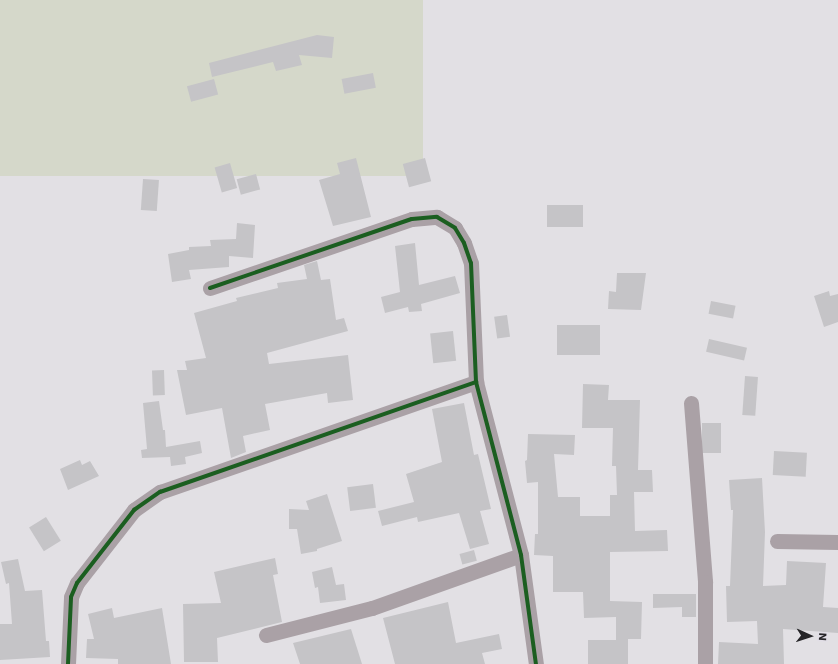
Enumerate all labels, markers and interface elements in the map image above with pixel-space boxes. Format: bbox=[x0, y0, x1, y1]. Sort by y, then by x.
north arrow bbox=[790, 616, 830, 656]
text: N bbox=[816, 632, 829, 641]

